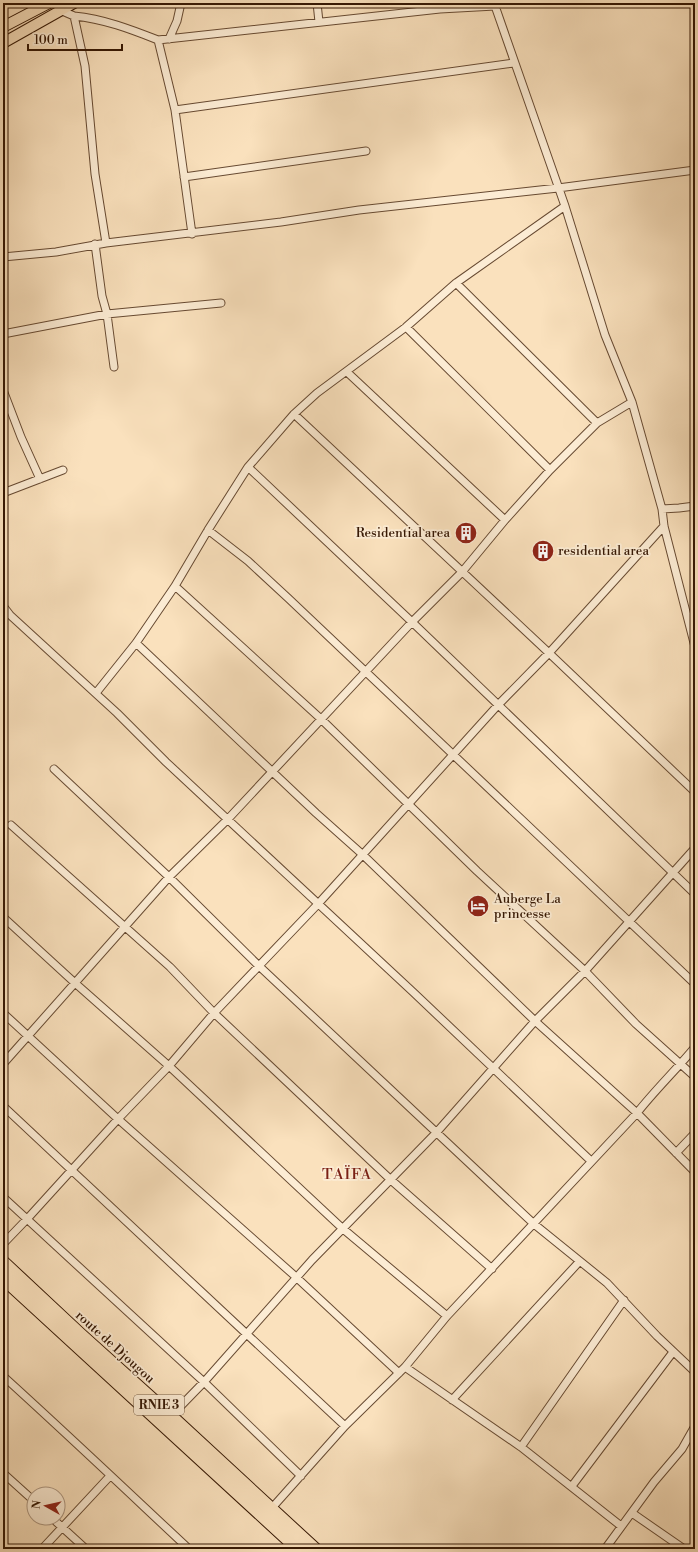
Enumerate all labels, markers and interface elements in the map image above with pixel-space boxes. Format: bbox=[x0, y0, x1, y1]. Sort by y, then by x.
scale bar bbox=[28, 26, 122, 52]
text: 100 m bbox=[34, 33, 68, 48]
building icon: Residential area bbox=[453, 520, 479, 546]
place label: Residential area bbox=[356, 525, 450, 541]
building icon: residential area bbox=[530, 538, 556, 564]
place label: residential area bbox=[558, 543, 649, 559]
place label: Auberge La princesse bbox=[493, 891, 561, 922]
hotel icon: Auberge La princesse bbox=[465, 893, 491, 919]
district label: TAÏFA bbox=[322, 1165, 372, 1184]
street label: route de Djougou bbox=[72, 1307, 158, 1387]
road number: RNIE 3 bbox=[134, 1395, 184, 1415]
north arrow bbox=[26, 1486, 66, 1526]
text: N bbox=[30, 1499, 45, 1510]

